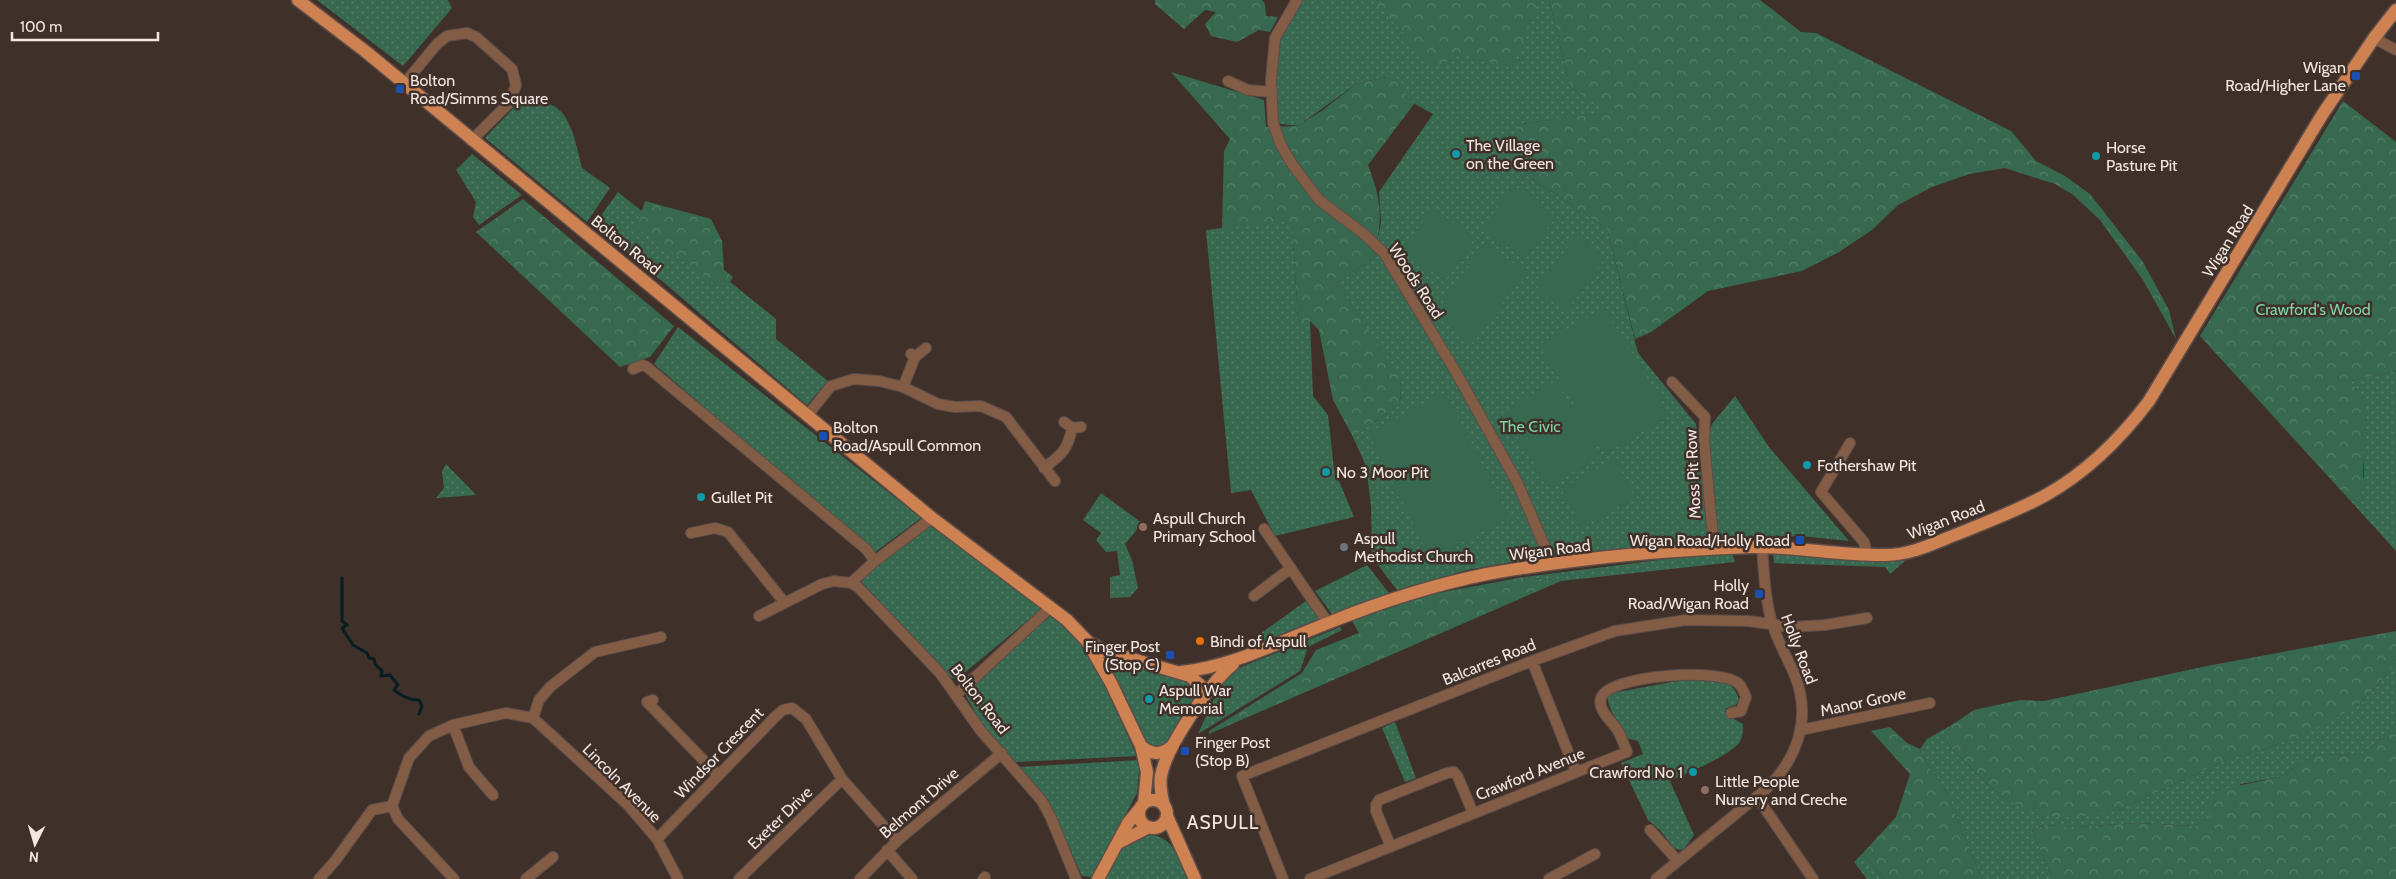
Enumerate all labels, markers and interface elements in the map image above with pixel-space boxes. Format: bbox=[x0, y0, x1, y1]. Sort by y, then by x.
scale bar bbox=[12, 10, 159, 42]
text: 100 m bbox=[20, 18, 62, 36]
place label: Wigan Road/Higher Lane bbox=[2225, 58, 2346, 95]
marker: Wigan Road/Higher Lane bbox=[2350, 70, 2362, 82]
place label: Bolton Road/Simms Square bbox=[410, 71, 548, 108]
marker: Bolton Road/Simms Square bbox=[394, 83, 406, 95]
place label: The Village on the Green bbox=[1466, 136, 1554, 173]
place label: Horse Pasture Pit bbox=[2106, 138, 2178, 175]
marker: The Village on the Green bbox=[1450, 148, 1462, 160]
marker: Horse Pasture Pit bbox=[2090, 150, 2102, 162]
street label: Wigan Road bbox=[2198, 201, 2258, 281]
street label: Bolton Road bbox=[588, 211, 664, 279]
street label: Woods Road bbox=[1385, 240, 1447, 322]
park label: Crawford's Wood bbox=[2255, 300, 2371, 319]
park label: The Civic bbox=[1499, 417, 1561, 436]
place label: Bolton Road/Aspull Common bbox=[833, 418, 981, 455]
street label: Moss Pit Row bbox=[1681, 428, 1705, 519]
marker: Bolton Road/Aspull Common bbox=[817, 430, 829, 442]
place label: Fothershaw Pit bbox=[1817, 456, 1917, 475]
marker: Fothershaw Pit bbox=[1801, 459, 1813, 471]
place label: No 3 Moor Pit bbox=[1336, 463, 1429, 482]
marker: No 3 Moor Pit bbox=[1320, 466, 1332, 478]
place label: Gullet Pit bbox=[711, 488, 773, 507]
marker: Gullet Pit bbox=[695, 491, 707, 503]
street label: Wigan Road bbox=[1905, 497, 1987, 543]
place label: Aspull Church Primary School bbox=[1153, 509, 1256, 546]
marker: Aspull Church Primary School bbox=[1137, 521, 1149, 533]
place label: Aspull Methodist Church bbox=[1354, 529, 1473, 566]
place label: Wigan Road/Holly Road bbox=[1630, 531, 1790, 550]
marker: Wigan Road/Holly Road bbox=[1794, 534, 1806, 546]
street label: Wigan Road bbox=[1508, 536, 1592, 564]
marker: Aspull Methodist Church bbox=[1338, 541, 1350, 553]
place label: Holly Road/Wigan Road bbox=[1628, 576, 1749, 613]
marker: Holly Road/Wigan Road bbox=[1753, 588, 1765, 600]
street label: Holly Road bbox=[1777, 611, 1821, 687]
place label: Bindi of Aspull bbox=[1210, 632, 1307, 651]
marker: Bindi of Aspull bbox=[1194, 635, 1206, 647]
street label: Balcarres Road bbox=[1440, 635, 1538, 689]
place label: Finger Post (Stop C) bbox=[1085, 637, 1161, 674]
marker: Finger Post (Stop C) bbox=[1164, 649, 1176, 661]
street label: Bolton Road bbox=[947, 660, 1013, 738]
place label: Aspull War Memorial bbox=[1159, 681, 1232, 718]
street label: Manor Grove bbox=[1818, 684, 1908, 720]
marker: Aspull War Memorial bbox=[1143, 693, 1155, 705]
street label: Windsor Crescent bbox=[671, 703, 768, 803]
place label: Finger Post (Stop B) bbox=[1195, 733, 1271, 770]
street label: Lincoln Avenue bbox=[579, 740, 665, 826]
street label: Crawford Avenue bbox=[1473, 744, 1587, 804]
marker: Finger Post (Stop B) bbox=[1179, 745, 1191, 757]
place label: Crawford No 1 bbox=[1589, 763, 1683, 782]
street label: Belmont Drive bbox=[876, 764, 962, 842]
marker: Crawford No 1 bbox=[1687, 766, 1699, 778]
place label: Little People Nursery and Creche bbox=[1715, 772, 1847, 809]
street label: Exeter Drive bbox=[744, 783, 816, 853]
marker: Little People Nursery and Creche bbox=[1699, 784, 1711, 796]
district label: ASPULL bbox=[1187, 811, 1259, 834]
north arrow bbox=[10, 819, 60, 869]
text: N bbox=[28, 848, 40, 866]

